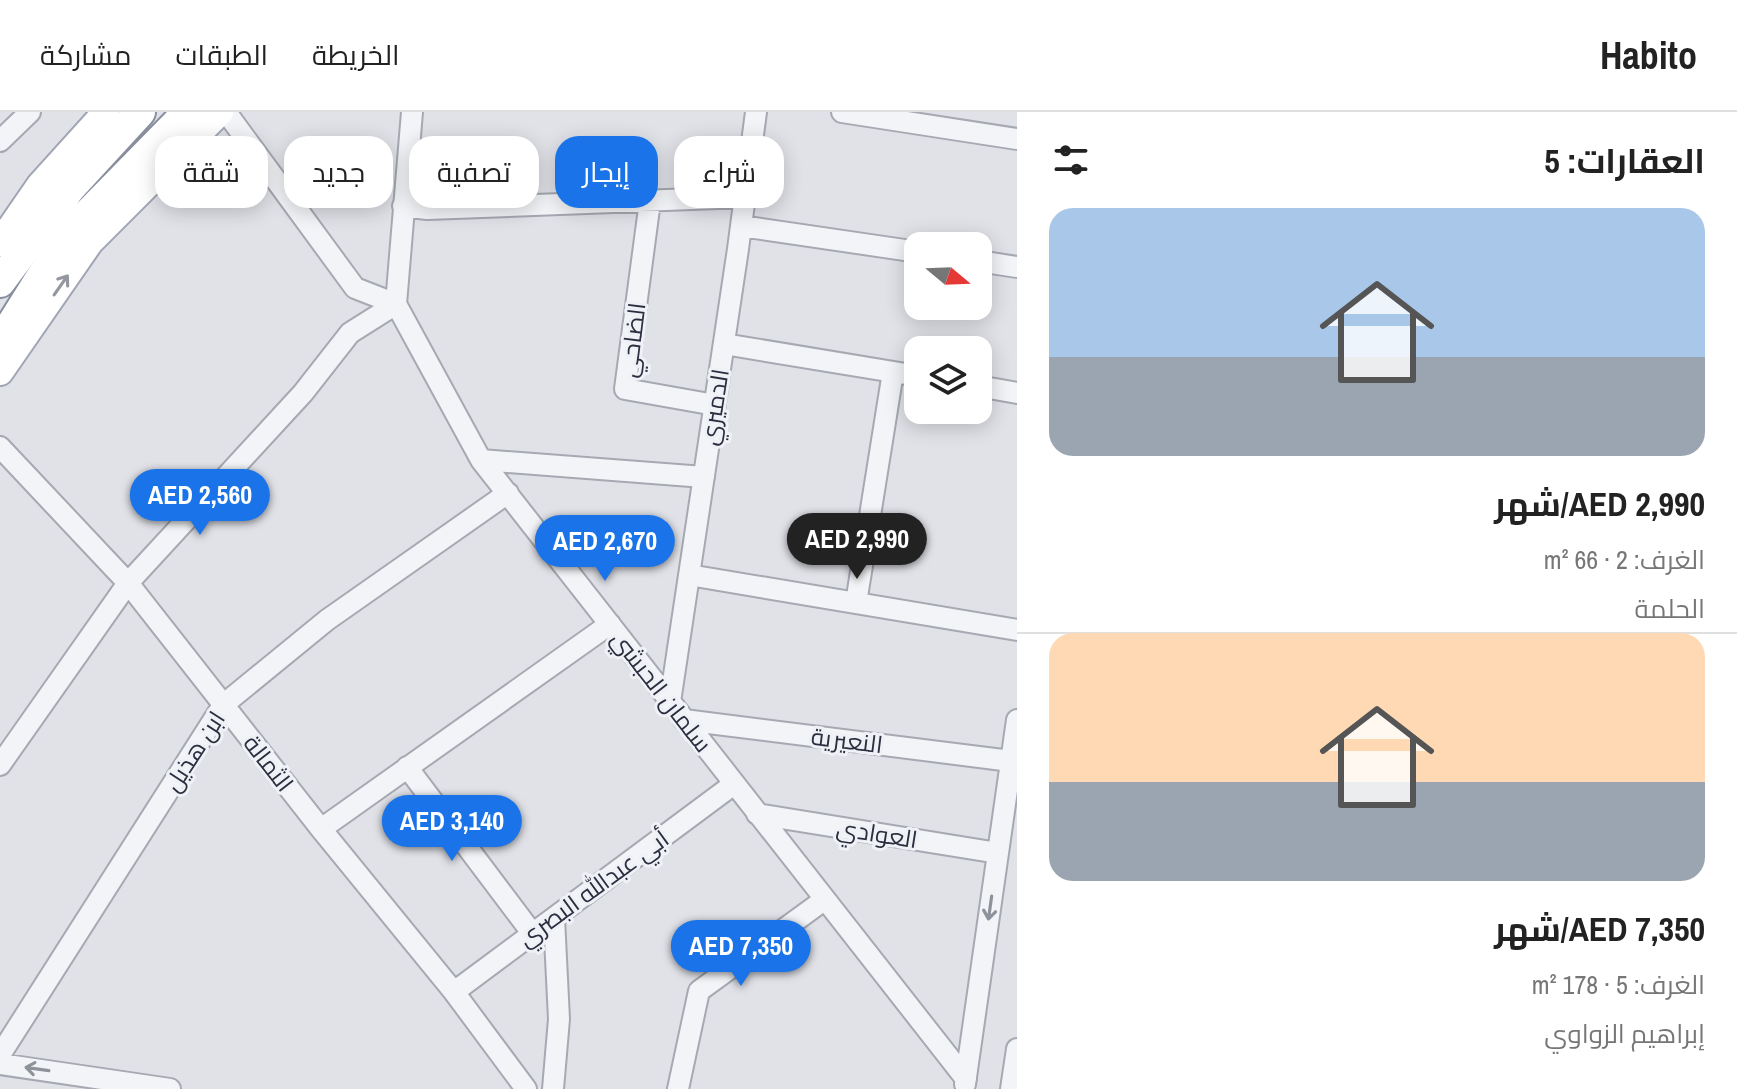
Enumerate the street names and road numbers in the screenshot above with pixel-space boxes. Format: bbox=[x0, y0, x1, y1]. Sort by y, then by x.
street label: الضاحي bbox=[612, 301, 656, 380]
street label: الدميري bbox=[692, 366, 739, 448]
street label: سلمان الحبشي bbox=[602, 624, 720, 760]
street label: ابن هذيل bbox=[156, 704, 232, 798]
street label: النعيرية bbox=[809, 720, 885, 760]
street label: الثمالة bbox=[237, 728, 301, 798]
street label: العوادي bbox=[834, 811, 920, 858]
street label: أبي عبدالله البصري bbox=[511, 822, 677, 957]

